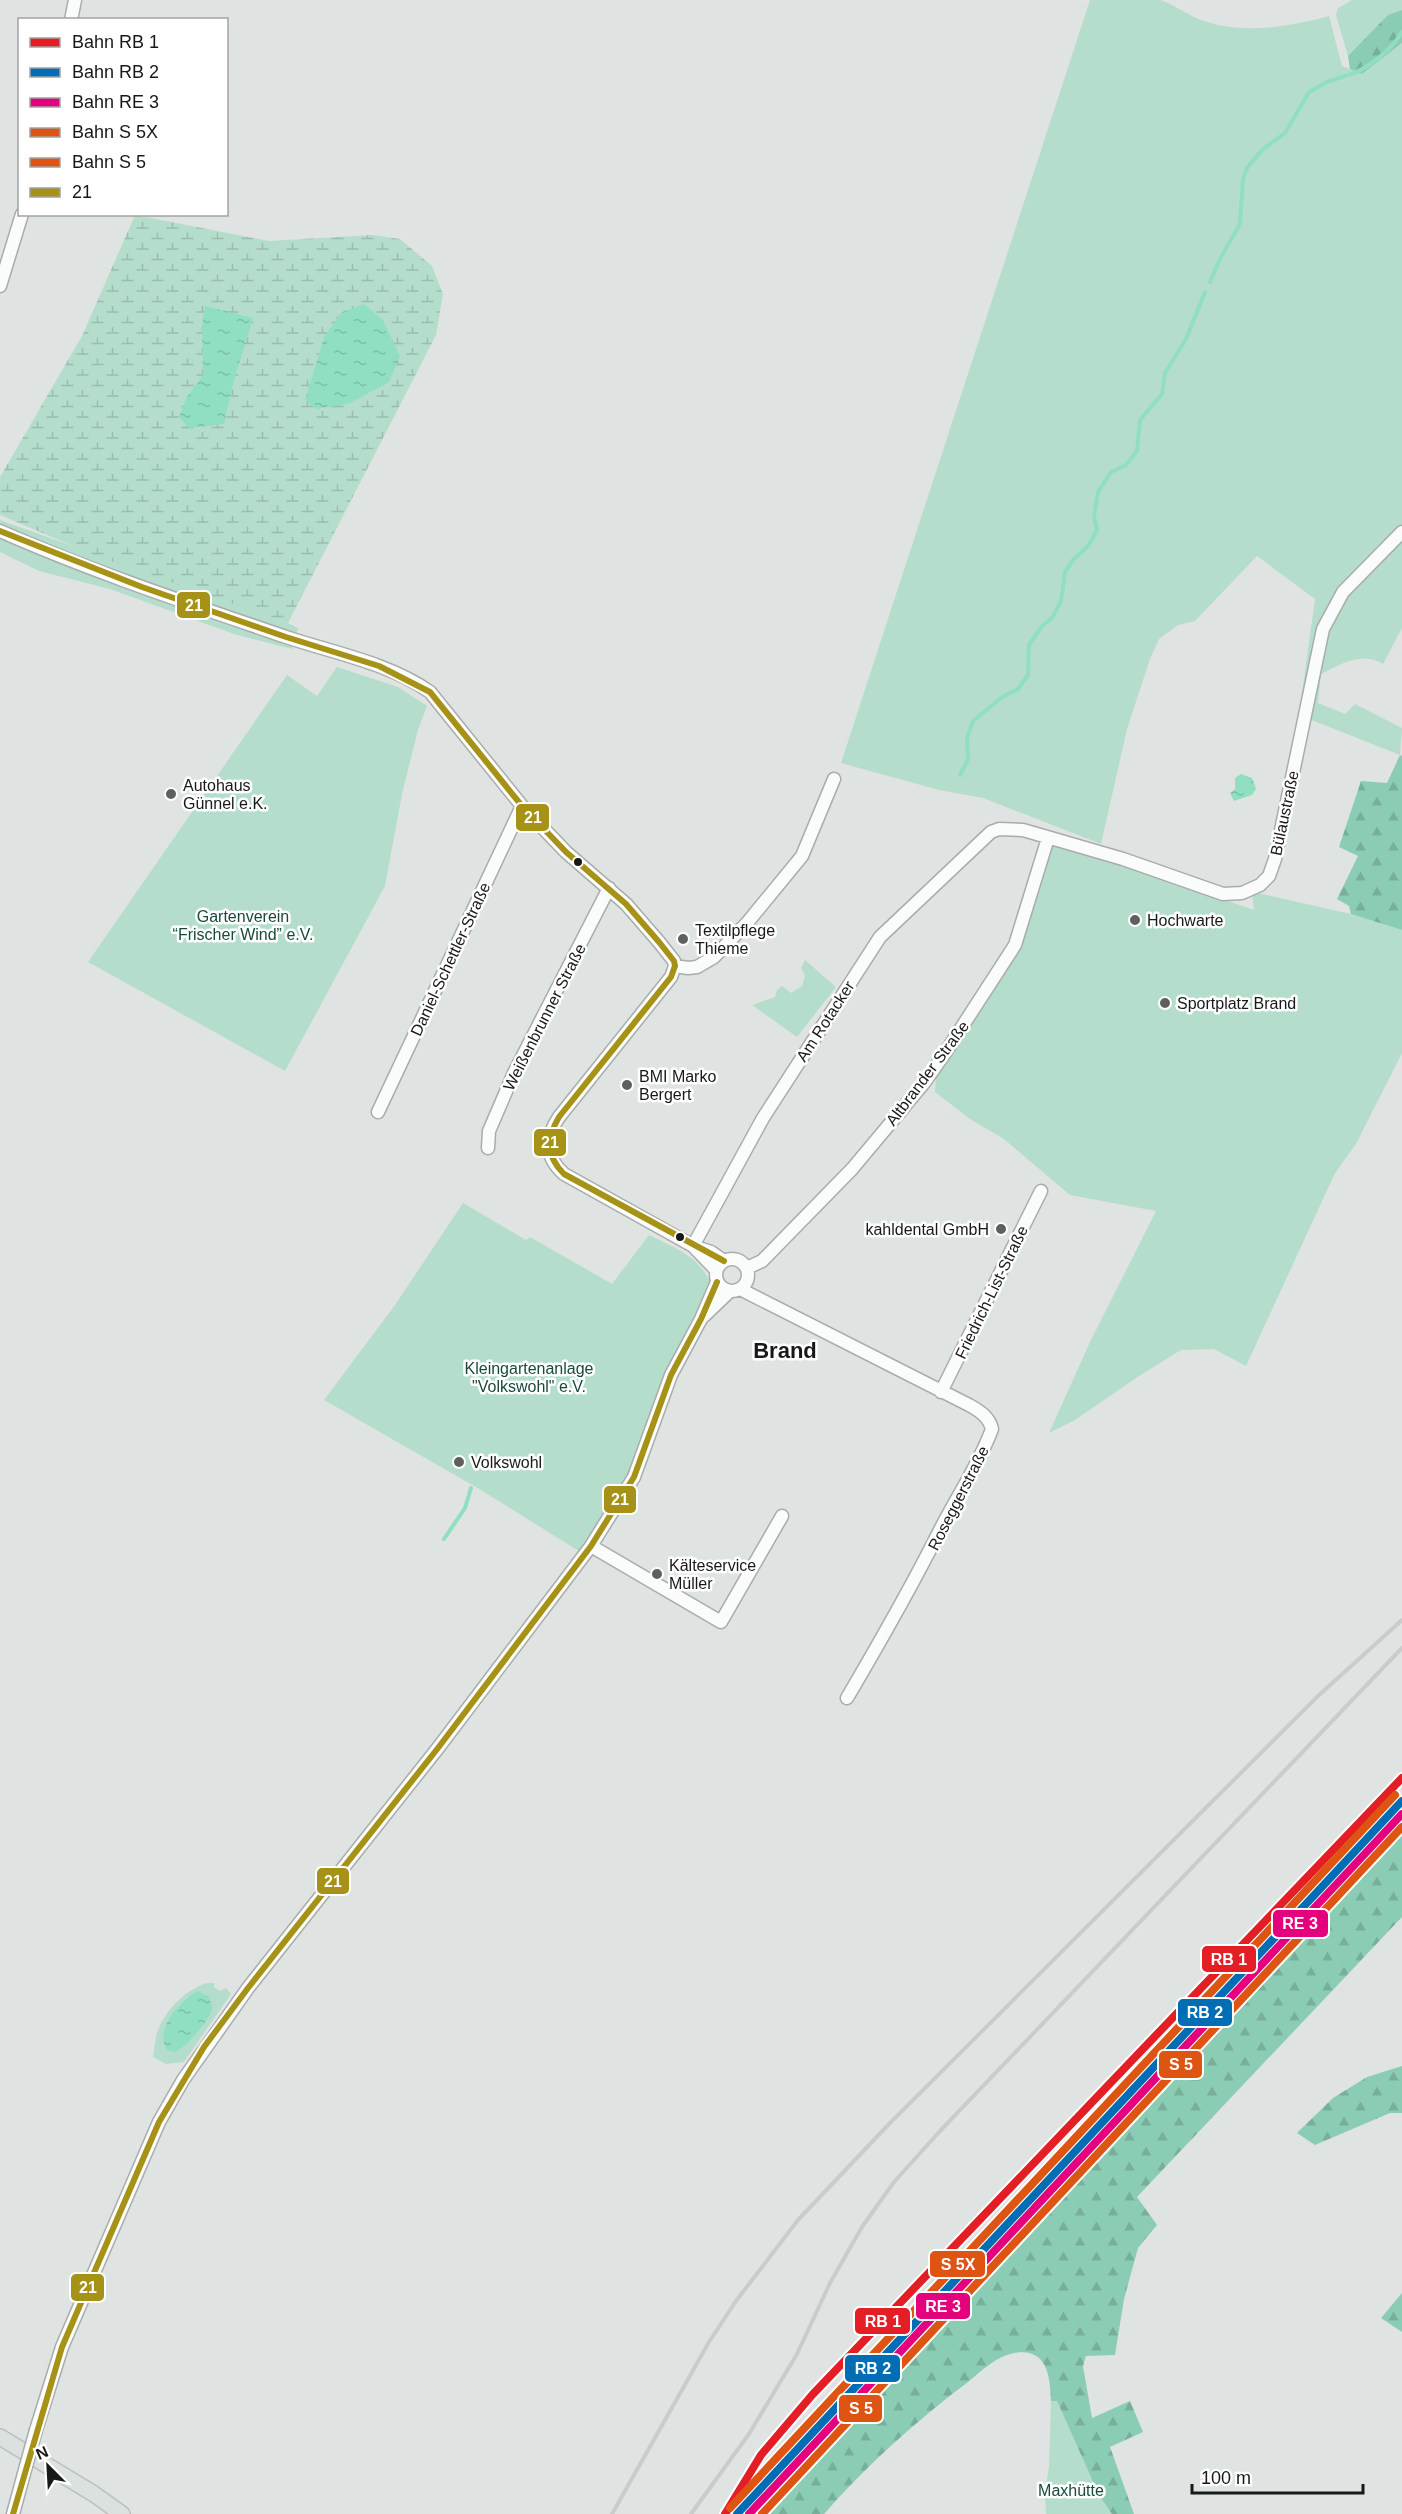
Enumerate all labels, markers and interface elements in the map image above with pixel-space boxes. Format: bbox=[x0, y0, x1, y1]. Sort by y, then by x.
legend bbox=[18, 18, 228, 216]
text: Bahn RB 1 bbox=[72, 32, 159, 52]
text: Bahn RB 2 bbox=[72, 62, 159, 82]
text: Bahn RE 3 bbox=[72, 92, 159, 112]
text: Bahn S 5X bbox=[72, 122, 158, 142]
text: Bahn S 5 bbox=[72, 152, 146, 172]
text: 21 bbox=[72, 182, 92, 202]
line badge: 21 bbox=[176, 591, 211, 619]
text: 21 bbox=[185, 597, 203, 614]
street label: Bülaustraße bbox=[1267, 769, 1302, 857]
place label: Autohaus Günnel e.K. bbox=[183, 777, 268, 812]
marker: Autohaus Günnel e.K. bbox=[164, 787, 178, 801]
line badge: 21 bbox=[515, 803, 550, 832]
text: 21 bbox=[524, 809, 542, 826]
unlabelled marker bbox=[572, 856, 584, 868]
street label: Daniel-Schettler-Straße bbox=[407, 880, 494, 1039]
park label: Gartenverein “Frischer Wind” e.V. bbox=[173, 908, 313, 943]
place label: Hochwarte bbox=[1147, 912, 1224, 929]
marker: Hochwarte bbox=[1128, 913, 1142, 927]
place label: Textilpflege Thieme bbox=[695, 922, 775, 957]
marker: Textilpflege Thieme bbox=[676, 932, 690, 946]
street label: Weißenbrunner Straße bbox=[500, 941, 589, 1093]
street label: Am Rotacker bbox=[793, 977, 858, 1065]
place label: Sportplatz Brand bbox=[1177, 995, 1296, 1012]
marker: Sportplatz Brand bbox=[1158, 996, 1172, 1010]
street label: Altbrander Straße bbox=[883, 1018, 972, 1129]
place label: BMI Marko Bergert bbox=[639, 1068, 716, 1103]
marker: BMI Marko Bergert bbox=[620, 1078, 634, 1092]
line badge: 21 bbox=[533, 1128, 567, 1157]
text: 21 bbox=[541, 1134, 559, 1151]
place label: kahldental GmbH bbox=[865, 1221, 989, 1238]
marker: kahldental GmbH bbox=[994, 1222, 1008, 1236]
street label: Friedrich-List-Straße bbox=[952, 1223, 1031, 1361]
unlabelled marker bbox=[674, 1231, 686, 1243]
district label: Brand bbox=[753, 1338, 817, 1363]
park label: Kleingartenanlage "Volkswohl" e.V. bbox=[465, 1360, 594, 1395]
street label: Roseggerstraße bbox=[925, 1443, 992, 1553]
place label: Volkswohl bbox=[471, 1454, 542, 1471]
marker: Volkswohl bbox=[452, 1455, 466, 1469]
line badge: 21 bbox=[603, 1485, 637, 1514]
text: 21 bbox=[611, 1491, 629, 1508]
place label: Kälteservice Müller bbox=[669, 1557, 756, 1592]
marker: Kälteservice Müller bbox=[650, 1567, 664, 1581]
line badge: 21 bbox=[316, 1867, 350, 1895]
text: 21 bbox=[324, 1873, 342, 1890]
line badge: RE 3 bbox=[1272, 1909, 1329, 1938]
text: RE 3 bbox=[1282, 1915, 1318, 1932]
line badge: RB 1 bbox=[1201, 1945, 1257, 1973]
text: RB 1 bbox=[1211, 1951, 1247, 1968]
line badge: RB 2 bbox=[1177, 1998, 1233, 2027]
text: RB 2 bbox=[1187, 2004, 1223, 2021]
line badge: S 5 bbox=[1158, 2050, 1203, 2079]
text: S 5 bbox=[1169, 2056, 1193, 2073]
line badge: S 5X bbox=[929, 2250, 986, 2278]
text: S 5X bbox=[941, 2256, 976, 2273]
line badge: 21 bbox=[70, 2273, 105, 2302]
text: 21 bbox=[79, 2279, 97, 2296]
line badge: RE 3 bbox=[915, 2292, 971, 2320]
text: RE 3 bbox=[925, 2298, 961, 2315]
line badge: RB 1 bbox=[854, 2307, 911, 2335]
text: RB 1 bbox=[865, 2313, 901, 2330]
line badge: RB 2 bbox=[844, 2354, 901, 2383]
text: RB 2 bbox=[855, 2360, 891, 2377]
line badge: S 5 bbox=[838, 2394, 883, 2423]
text: S 5 bbox=[849, 2400, 873, 2417]
north arrow bbox=[18, 2436, 78, 2496]
text: N bbox=[33, 2443, 51, 2463]
scale bar bbox=[1192, 2457, 1363, 2495]
text: 100 m bbox=[1201, 2468, 1251, 2488]
park label: Maxhütte bbox=[1038, 2482, 1104, 2499]

